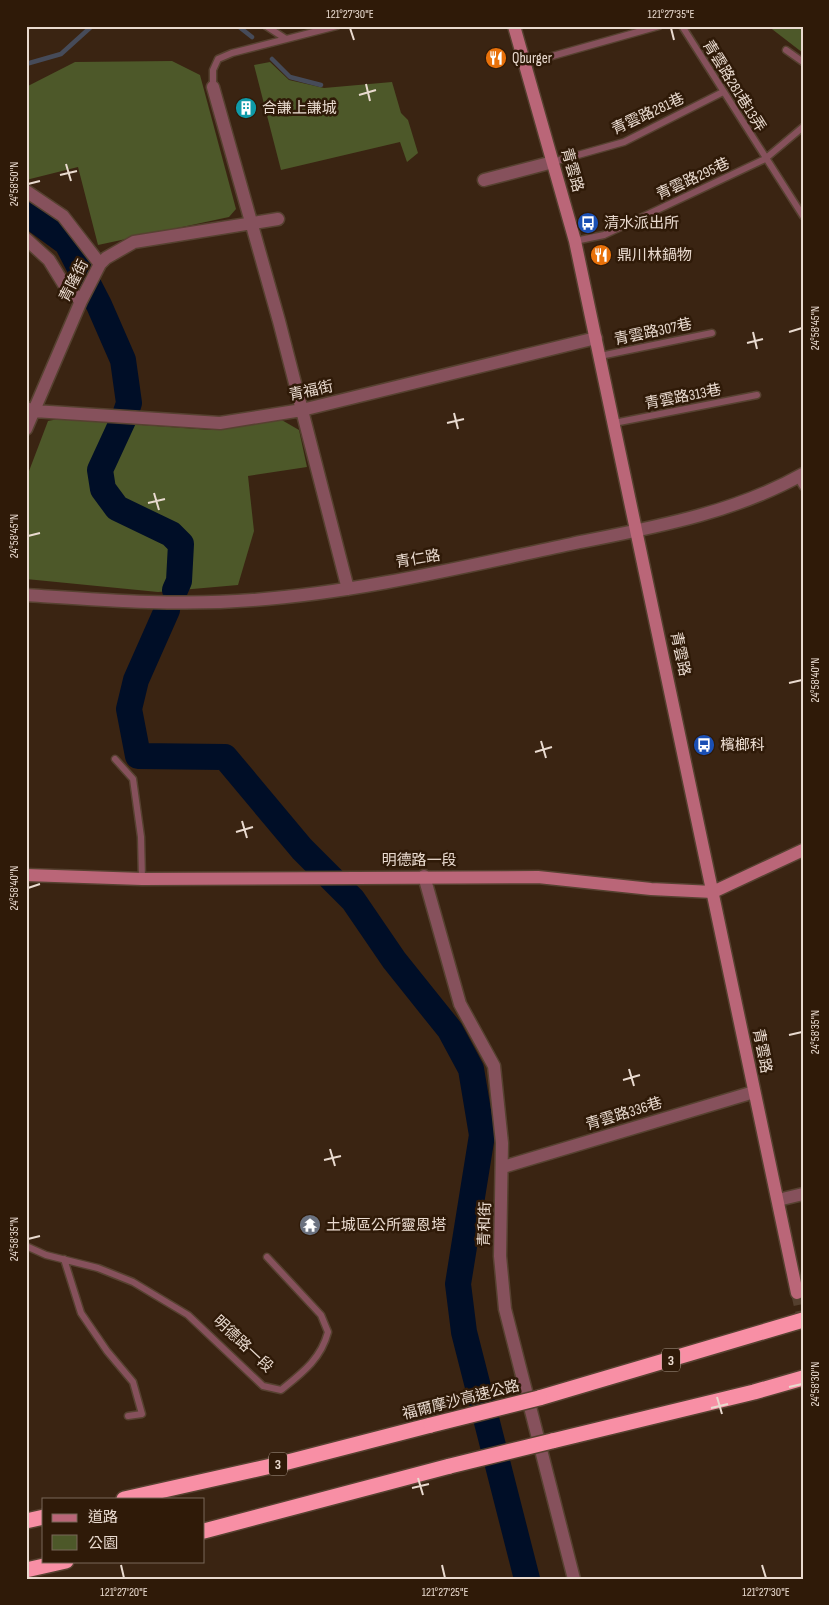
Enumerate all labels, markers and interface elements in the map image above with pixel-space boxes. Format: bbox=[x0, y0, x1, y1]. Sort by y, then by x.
text: 121°27'30"E bbox=[326, 7, 374, 22]
text: 121°27'35"E bbox=[648, 7, 694, 22]
street label: 青雲路281巷13弄 bbox=[698, 37, 770, 135]
restaurant icon: Qburger bbox=[484, 46, 508, 70]
place label: Qburger bbox=[512, 49, 553, 68]
street label: 青雲路281巷 bbox=[609, 89, 687, 139]
building icon: 合謙上謙城 bbox=[234, 96, 258, 120]
place label: 合謙上謙城 bbox=[262, 99, 337, 118]
street label: 青雲路 bbox=[557, 146, 587, 194]
street label: 青雲路295巷 bbox=[653, 154, 733, 204]
text: 24°58'50"N bbox=[7, 162, 22, 206]
bus stop icon: 清水派出所 bbox=[576, 211, 600, 235]
place label: 清水派出所 bbox=[604, 214, 679, 233]
restaurant icon: 鼎川林鍋物 bbox=[589, 243, 613, 267]
place label: 鼎川林鍋物 bbox=[617, 246, 692, 265]
street label: 青隆街 bbox=[55, 257, 93, 305]
text: 24°58'45"N bbox=[808, 306, 823, 350]
street label: 青雲路307巷 bbox=[612, 314, 694, 350]
street label: 青福街 bbox=[287, 377, 335, 405]
street label: 青雲路313巷 bbox=[643, 380, 723, 414]
text: 24°58'45"N bbox=[7, 514, 22, 558]
street label: 青仁路 bbox=[394, 546, 442, 572]
street label: 青雲路 bbox=[666, 630, 694, 678]
text: 24°58'40"N bbox=[808, 658, 823, 702]
bus stop icon: 檳榔科 bbox=[692, 733, 716, 757]
place label: 檳榔科 bbox=[720, 736, 765, 755]
street label: 明德路一段 bbox=[381, 851, 457, 870]
text: 24°58'40"N bbox=[7, 866, 22, 910]
text: 24°58'35"N bbox=[808, 1010, 823, 1054]
street label: 青雲路 bbox=[748, 1027, 776, 1075]
street label: 青雲路336巷 bbox=[583, 1093, 665, 1135]
street label: 青和街 bbox=[475, 1201, 495, 1247]
temple icon: 土城區公所靈恩塔 bbox=[298, 1213, 322, 1237]
place label: 土城區公所靈恩塔 bbox=[326, 1216, 446, 1235]
text: 24°58'35"N bbox=[7, 1217, 22, 1261]
street label: 明德路一段 bbox=[209, 1311, 277, 1377]
road number: 3 bbox=[662, 1348, 680, 1372]
text: 24°58'30"N bbox=[808, 1362, 823, 1406]
street label: 福爾摩沙高速公路 bbox=[400, 1376, 522, 1424]
road number: 3 bbox=[269, 1452, 287, 1476]
legend bbox=[42, 1498, 205, 1562]
text: 道路 bbox=[88, 1508, 118, 1527]
text: 公園 bbox=[88, 1534, 118, 1553]
text: 121°27'20"E bbox=[100, 1585, 148, 1600]
text: 121°27'25"E bbox=[422, 1585, 468, 1600]
text: 121°27'30"E bbox=[742, 1585, 790, 1600]

